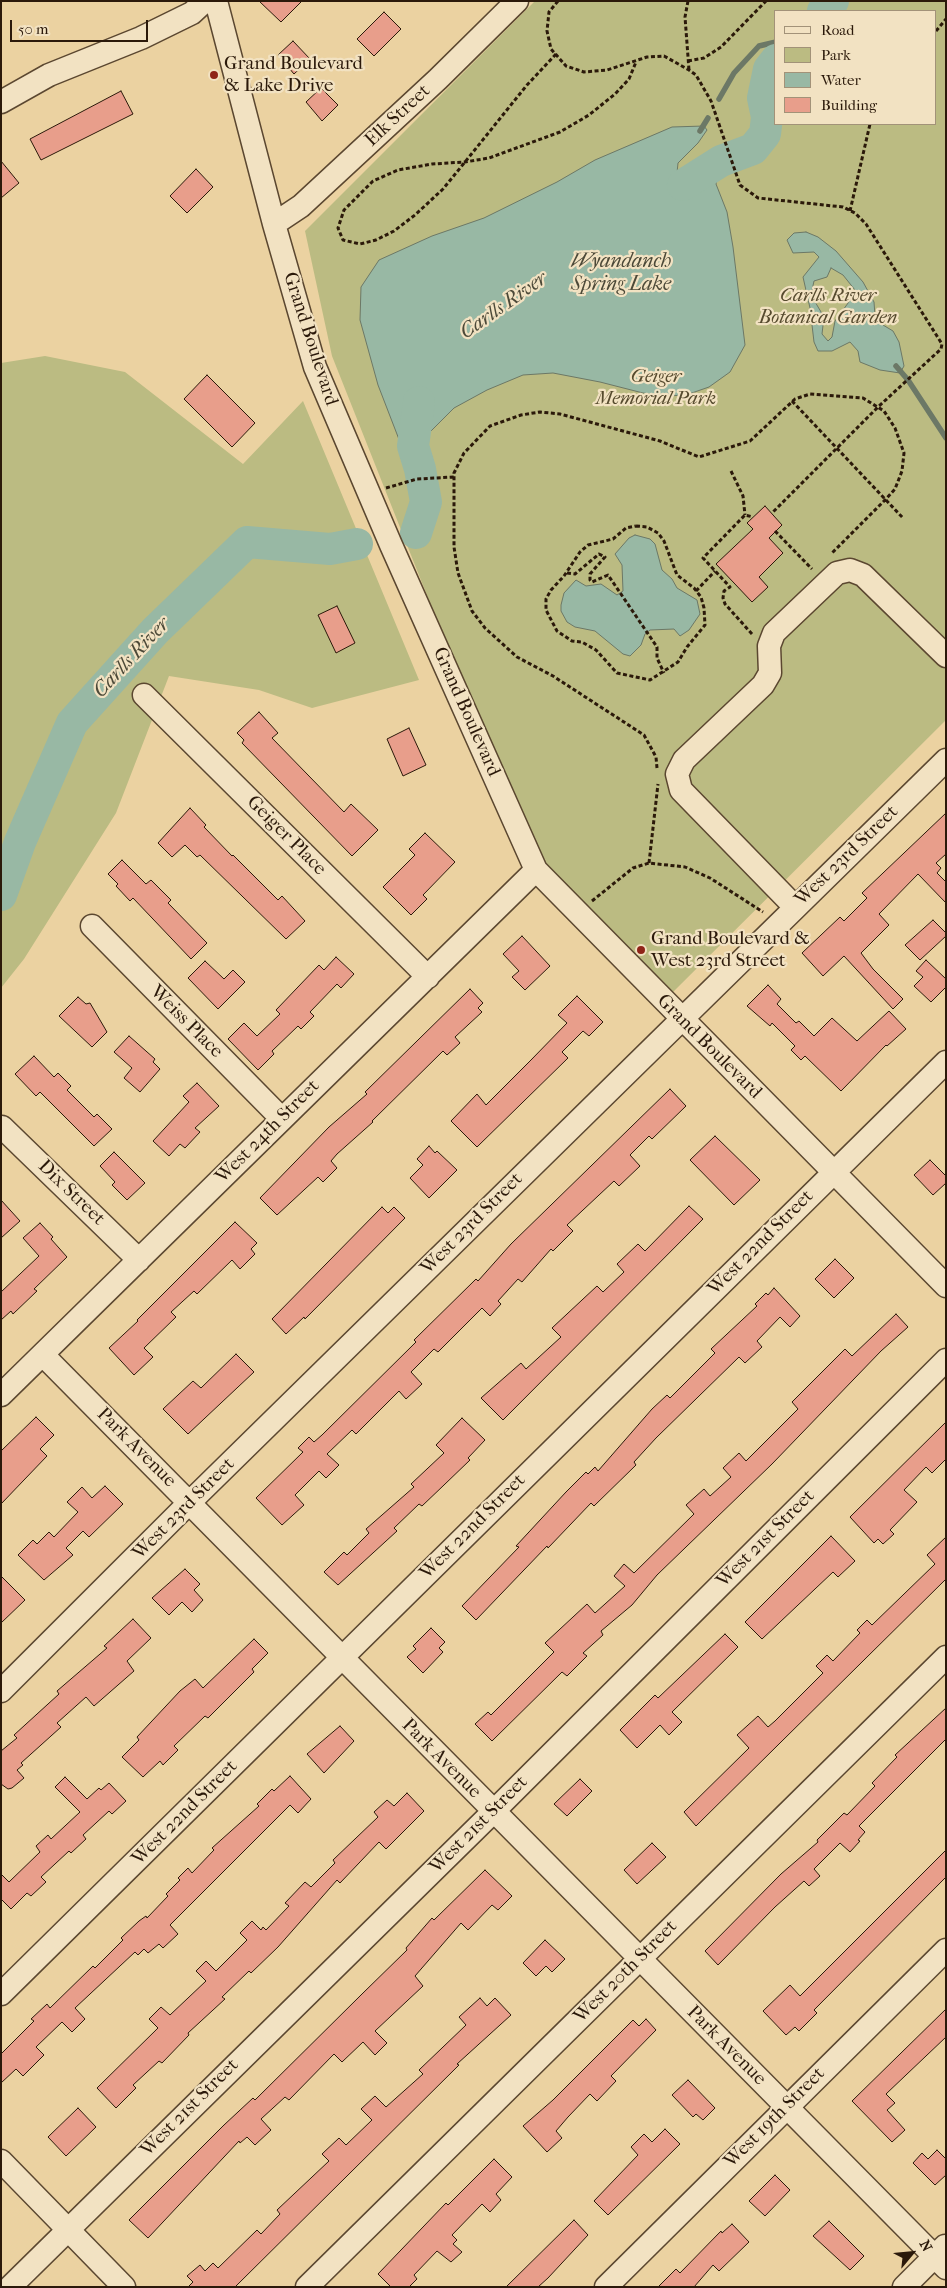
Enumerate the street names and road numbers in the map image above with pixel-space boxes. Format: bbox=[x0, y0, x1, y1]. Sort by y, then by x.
street label: Elk Street bbox=[361, 80, 435, 152]
street label: Grand Boulevard bbox=[278, 269, 342, 409]
street label: Grand Boulevard bbox=[427, 644, 505, 780]
street label: Geiger Place bbox=[241, 791, 331, 881]
street label: West 23rd Street bbox=[791, 801, 903, 911]
street label: Weiss Place bbox=[145, 981, 227, 1063]
street label: Grand Boulevard bbox=[652, 990, 766, 1104]
street label: West 24th Street bbox=[211, 1075, 325, 1189]
street label: Dix Street bbox=[33, 1156, 109, 1230]
street label: West 23rd Street bbox=[416, 1168, 528, 1280]
street label: West 22nd Street bbox=[704, 1186, 818, 1300]
street label: Park Avenue bbox=[91, 1403, 181, 1493]
street label: West 23rd Street bbox=[128, 1453, 240, 1565]
street label: West 22nd Street bbox=[416, 1470, 530, 1584]
street label: West 21st Street bbox=[712, 1485, 820, 1593]
street label: Park Avenue bbox=[396, 1714, 486, 1804]
street label: West 22nd Street bbox=[128, 1756, 242, 1870]
street label: West 21st Street bbox=[425, 1771, 533, 1879]
street label: West 20th Street bbox=[570, 1916, 682, 2028]
street label: Park Avenue bbox=[681, 2001, 771, 2091]
street label: West 21st Street bbox=[136, 2054, 244, 2162]
street label: West 19th Street bbox=[720, 2063, 830, 2173]

